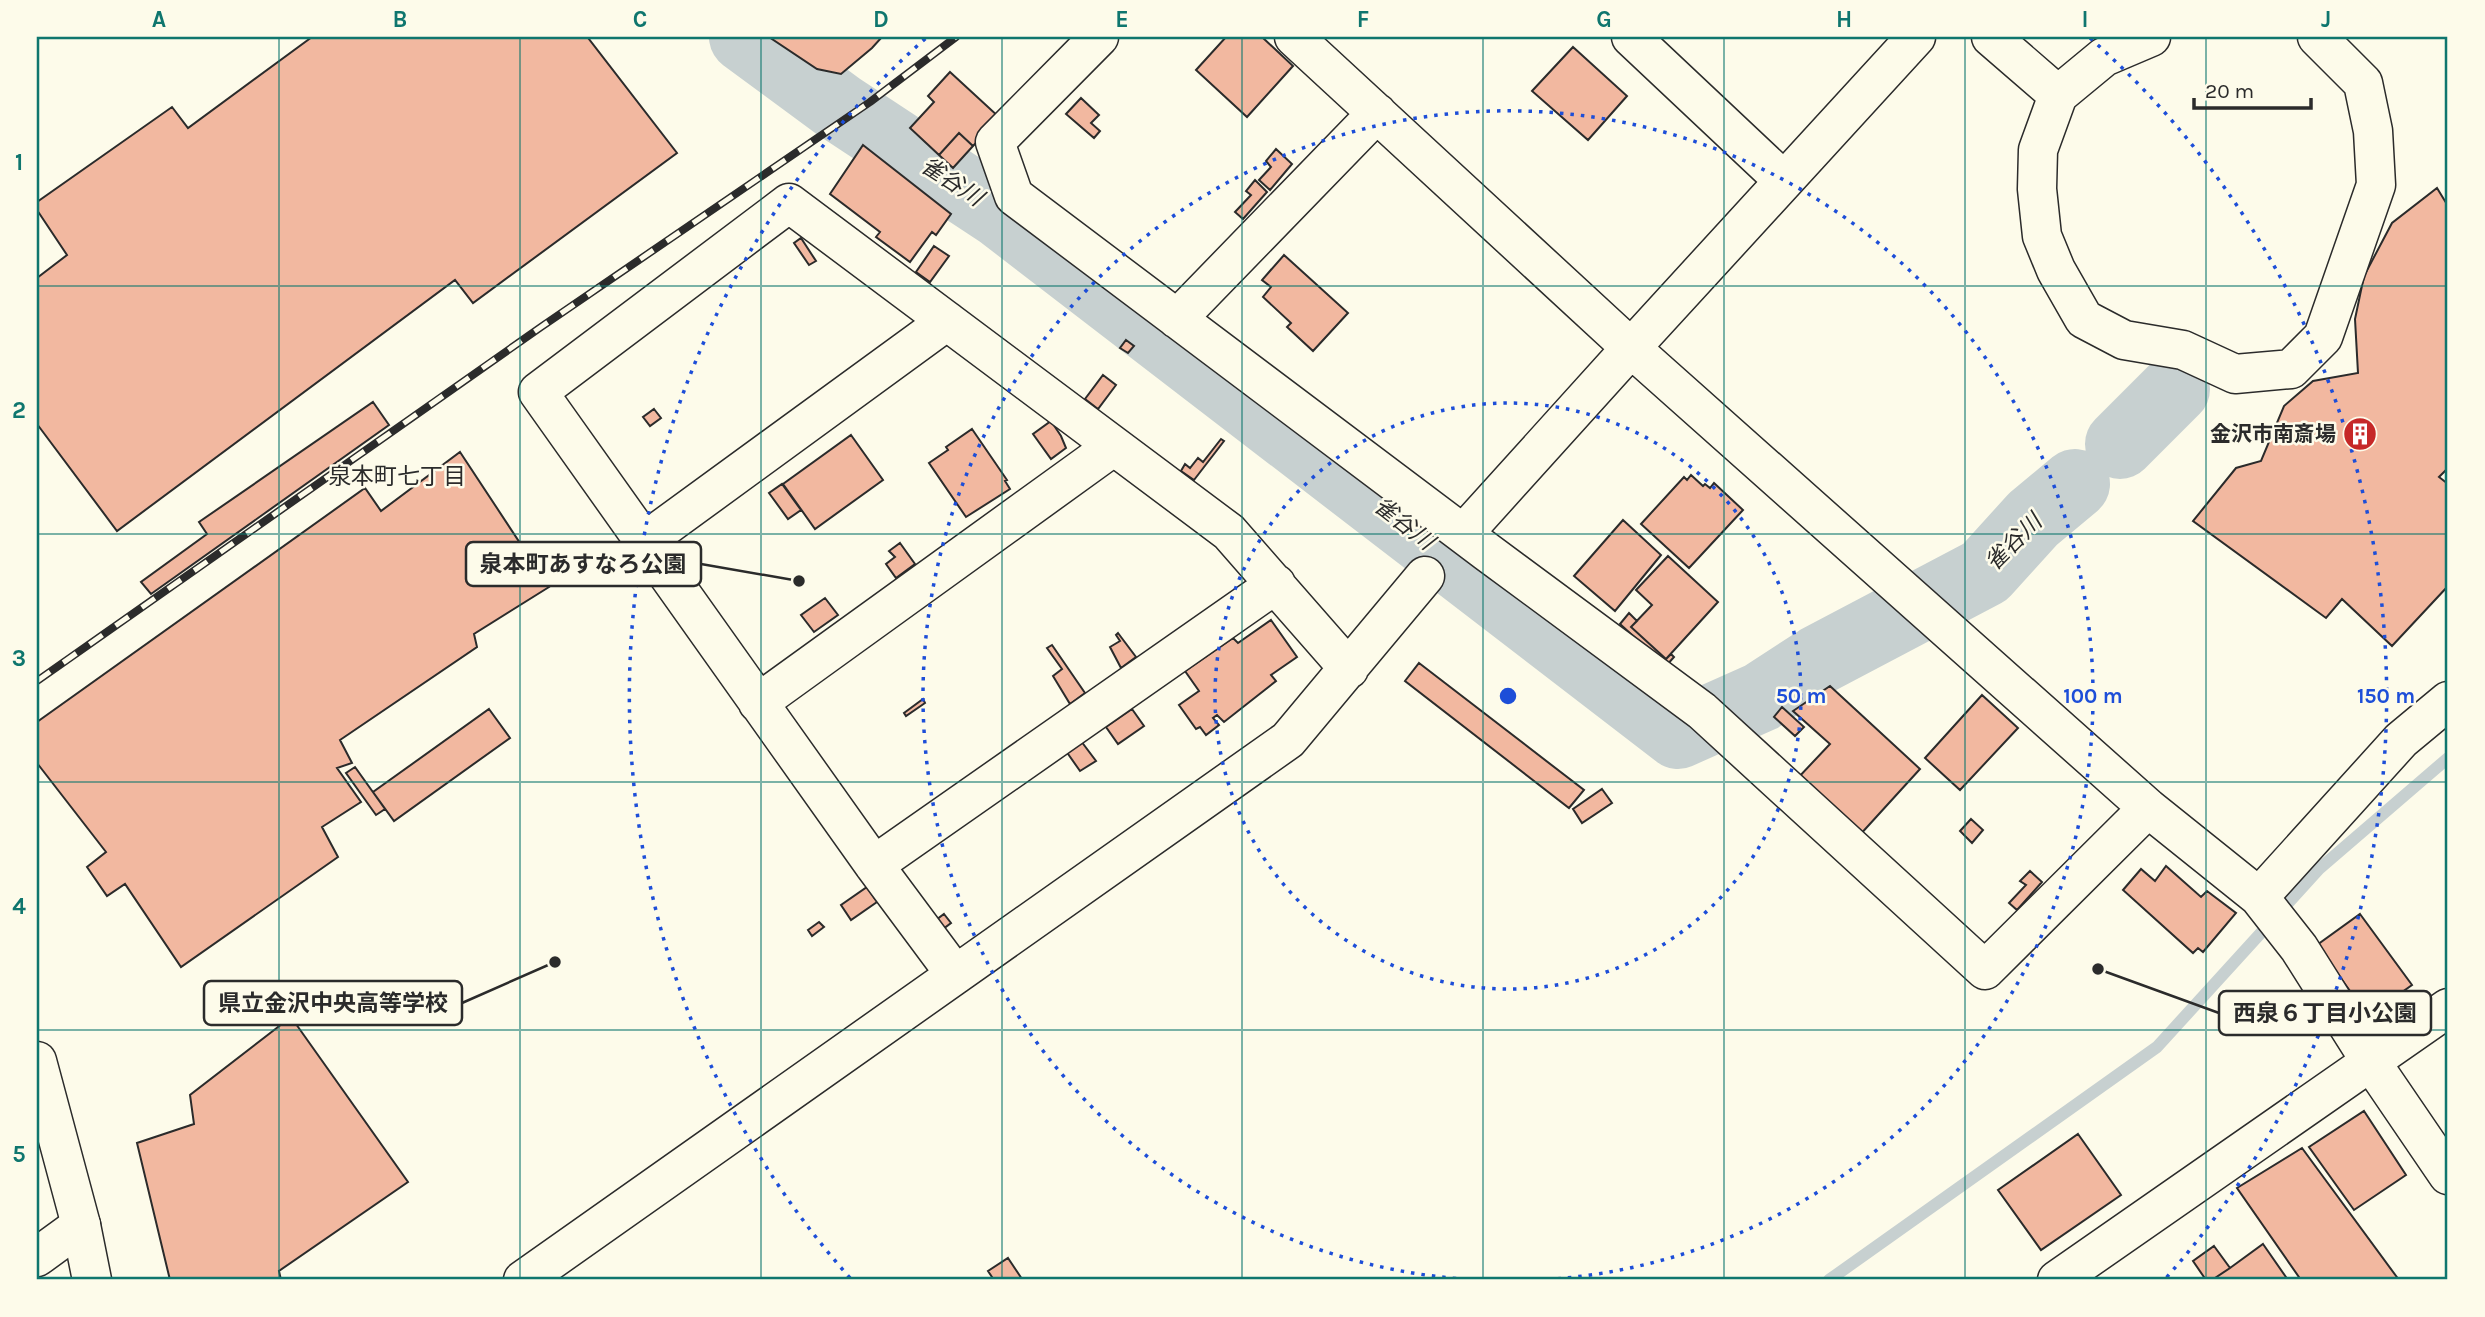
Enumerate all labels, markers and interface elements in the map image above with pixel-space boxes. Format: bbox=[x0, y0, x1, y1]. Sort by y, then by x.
text: A bbox=[152, 6, 166, 33]
text: B bbox=[393, 6, 407, 33]
text: C bbox=[633, 6, 647, 33]
text: D bbox=[873, 6, 889, 33]
text: E bbox=[1115, 6, 1129, 33]
text: F bbox=[1357, 6, 1369, 33]
text: G bbox=[1596, 6, 1612, 33]
text: H bbox=[1836, 6, 1852, 33]
text: I bbox=[2081, 6, 2089, 33]
text: J bbox=[2321, 6, 2331, 33]
scale bar bbox=[2194, 66, 2312, 110]
text: 20 m bbox=[2205, 79, 2254, 103]
text: 1 bbox=[15, 149, 23, 176]
water label: 雀谷川 bbox=[915, 151, 991, 213]
text: 2 bbox=[12, 397, 26, 424]
building icon: 金沢市南斎場 bbox=[2341, 415, 2379, 453]
place label: 金沢市南斎場 bbox=[2210, 422, 2336, 446]
district label: 泉本町七丁目 bbox=[328, 463, 466, 490]
water label: 雀谷川 bbox=[1368, 492, 1442, 557]
water label: 雀谷川 bbox=[1979, 506, 2049, 576]
callout: 泉本町あすなろ公園 bbox=[466, 542, 701, 586]
text: 泉本町あすなろ公園 bbox=[480, 551, 687, 578]
text: 3 bbox=[12, 645, 26, 672]
centre of rings bbox=[1496, 684, 1520, 708]
text: 50 m bbox=[1776, 684, 1826, 708]
text: 100 m bbox=[2063, 684, 2123, 708]
text: 150 m bbox=[2357, 684, 2415, 708]
text: 4 bbox=[12, 893, 26, 920]
callout: 県立金沢中央高等学校 bbox=[204, 981, 462, 1025]
text: 県立金沢中央高等学校 bbox=[218, 990, 448, 1017]
callout: 西泉６丁目小公園 bbox=[2219, 991, 2431, 1035]
text: 西泉６丁目小公園 bbox=[2233, 1000, 2417, 1027]
text: 5 bbox=[12, 1141, 26, 1168]

